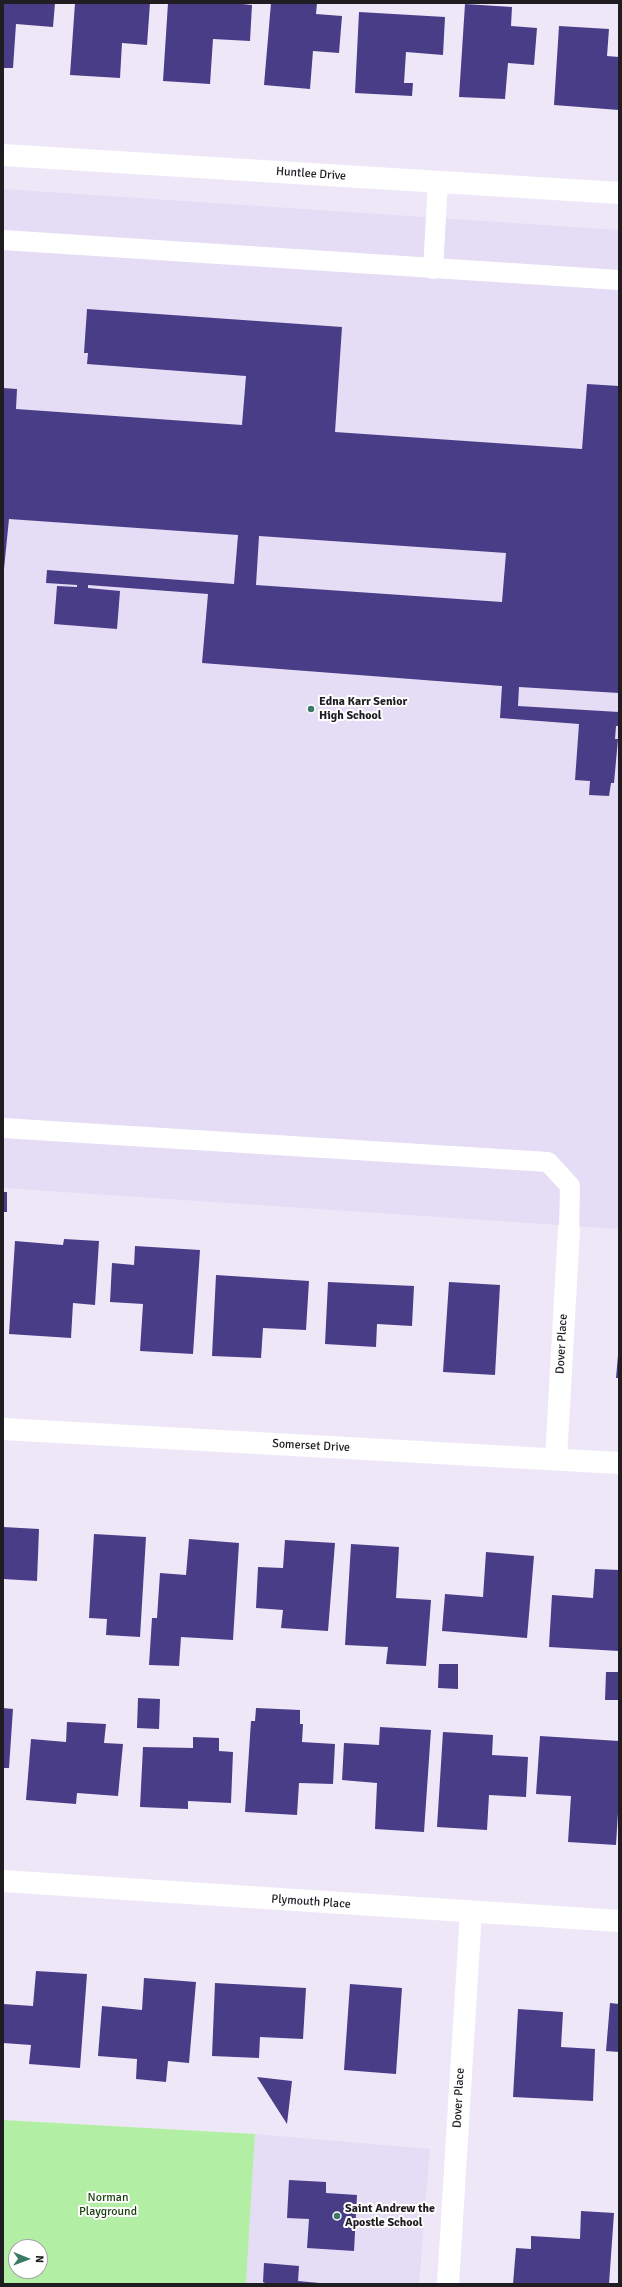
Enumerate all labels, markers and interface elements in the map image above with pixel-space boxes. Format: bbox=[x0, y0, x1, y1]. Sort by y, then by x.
street label: Huntlee Drive bbox=[275, 164, 347, 184]
place label: Edna Karr Senior High School bbox=[319, 695, 407, 723]
marker: Edna Karr Senior High School bbox=[306, 704, 316, 714]
street label: Dover Place bbox=[553, 1314, 571, 1374]
street label: Somerset Drive bbox=[272, 1437, 350, 1455]
street label: Plymouth Place bbox=[271, 1892, 351, 1912]
street label: Dover Place bbox=[450, 2068, 468, 2128]
park label: Norman Playground bbox=[79, 2191, 137, 2219]
place label: Saint Andrew the Apostle School bbox=[345, 2202, 435, 2230]
marker: Saint Andrew the Apostle School bbox=[332, 2211, 342, 2221]
north arrow bbox=[8, 2239, 48, 2279]
text: N bbox=[33, 2255, 46, 2263]

